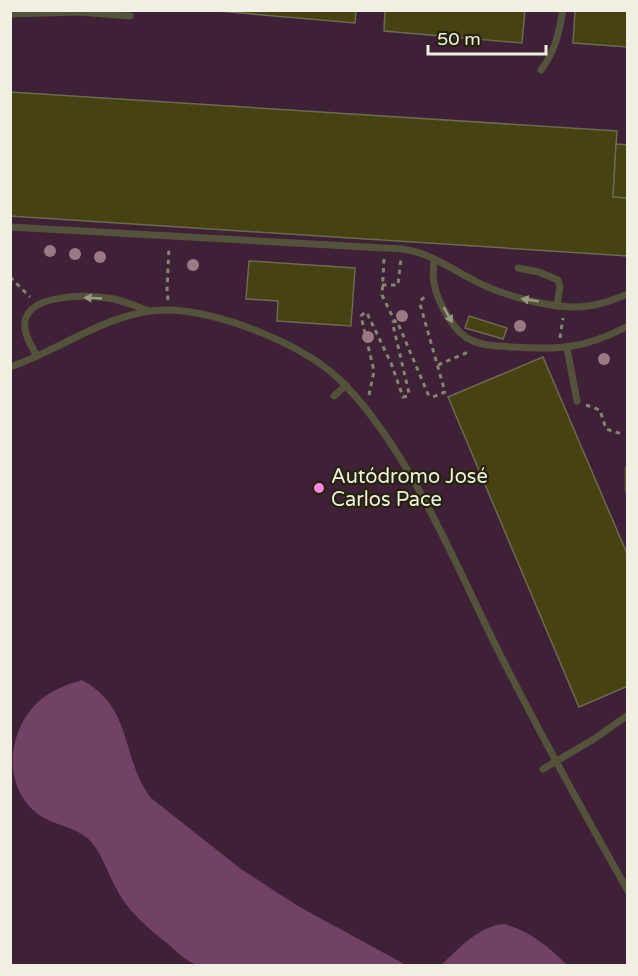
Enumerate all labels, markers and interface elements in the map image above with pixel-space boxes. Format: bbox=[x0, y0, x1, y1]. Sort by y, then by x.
scale bar bbox=[428, 18, 546, 56]
text: 50 m bbox=[437, 28, 481, 50]
one-way arrow bbox=[83, 293, 102, 302]
one-way arrow bbox=[520, 295, 539, 304]
one-way arrow bbox=[443, 307, 453, 324]
place label: Autódromo José Carlos Pace bbox=[331, 465, 488, 512]
marker: Autódromo José Carlos Pace bbox=[312, 481, 326, 495]

